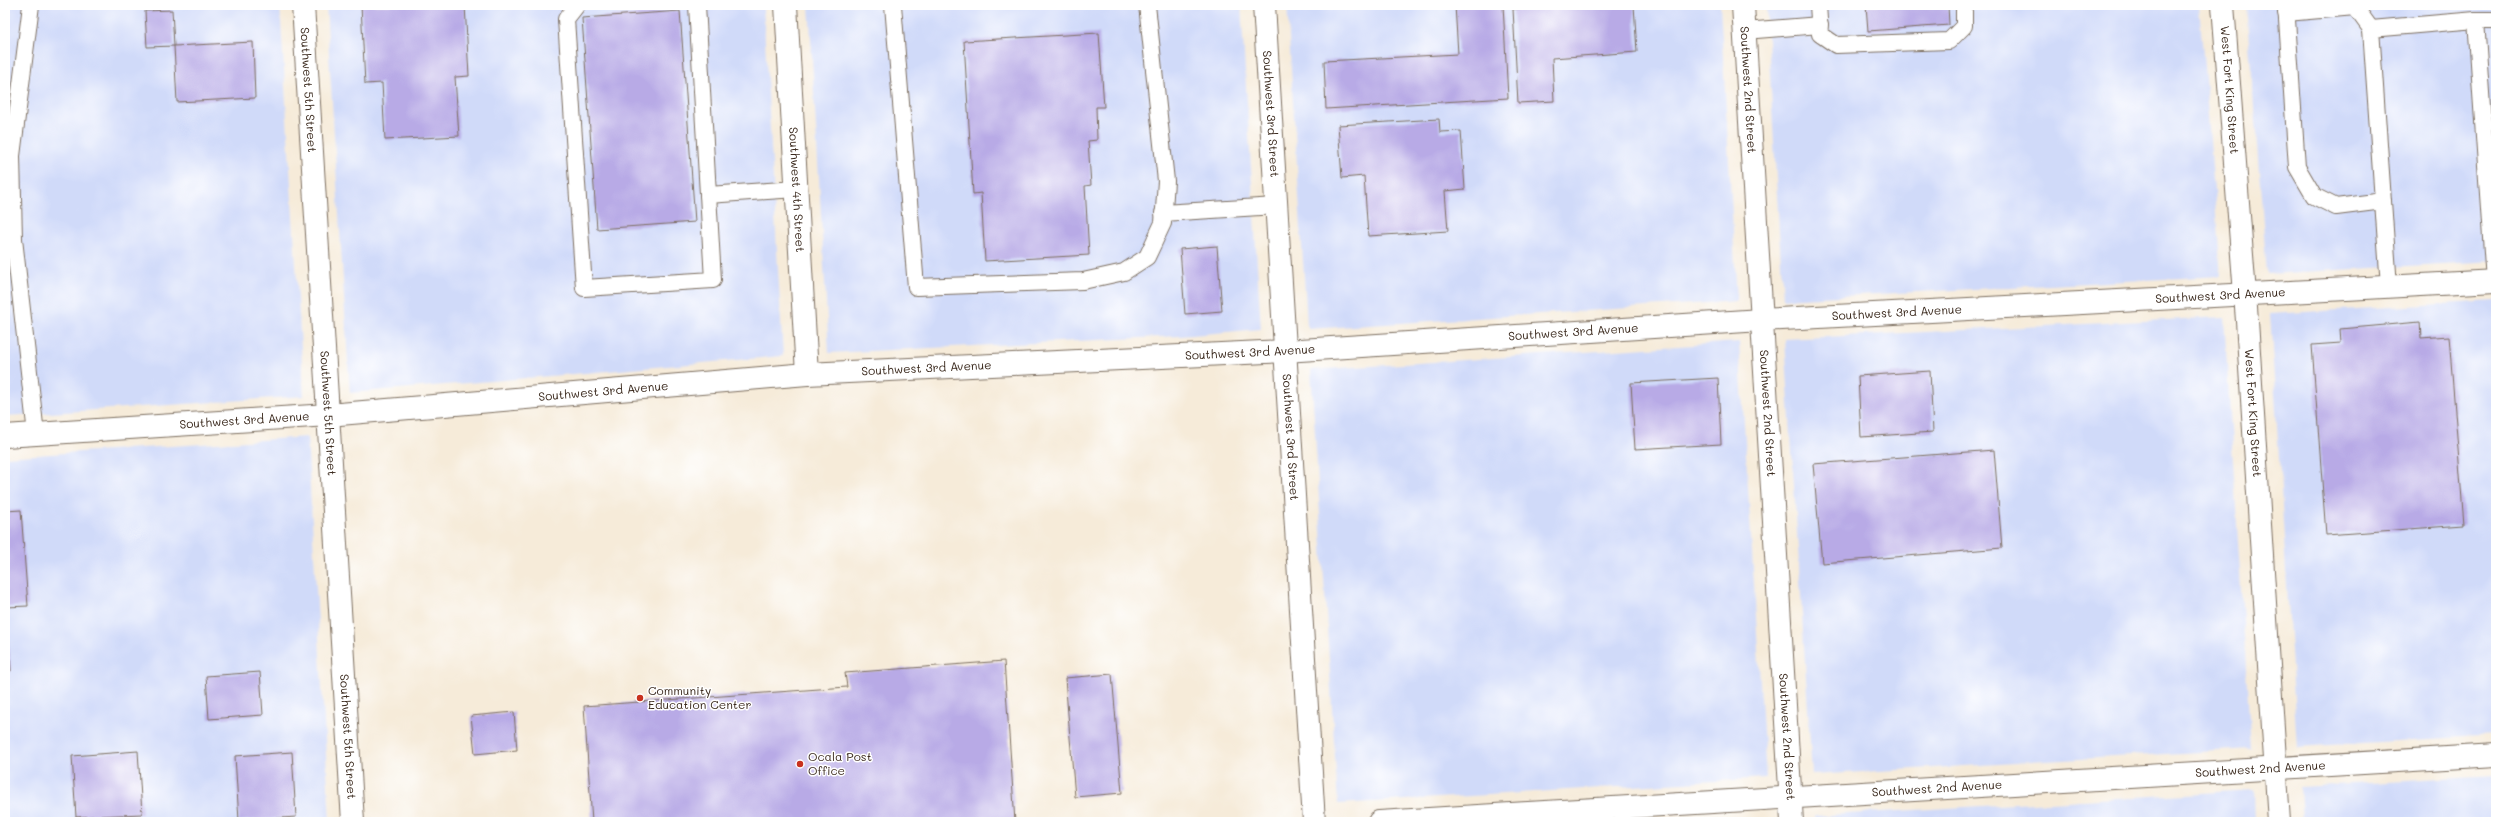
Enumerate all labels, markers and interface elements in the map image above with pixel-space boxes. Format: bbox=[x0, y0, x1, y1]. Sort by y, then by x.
street label: West Fort King Street bbox=[2218, 25, 2243, 154]
street label: Southwest 2nd Street bbox=[1737, 26, 1761, 154]
street label: Southwest 5th Street bbox=[297, 27, 321, 153]
street label: Southwest 3rd Street bbox=[1260, 50, 1284, 178]
street label: Southwest 4th Street bbox=[786, 127, 809, 253]
street label: Southwest 3rd Avenue bbox=[2155, 283, 2286, 306]
street label: Southwest 3rd Avenue bbox=[1831, 300, 1962, 323]
street label: Southwest 3rd Avenue bbox=[1508, 319, 1639, 343]
street label: Southwest 3rd Avenue bbox=[1185, 340, 1316, 363]
street label: West Fort King Street bbox=[2242, 348, 2266, 478]
street label: Southwest 2nd Street bbox=[1757, 349, 1780, 477]
street label: Southwest 5th Street bbox=[317, 350, 341, 476]
street label: Southwest 3rd Avenue bbox=[861, 356, 992, 378]
street label: Southwest 3rd Street bbox=[1280, 373, 1303, 501]
street label: Southwest 3rd Avenue bbox=[538, 377, 669, 404]
street label: Southwest 3rd Avenue bbox=[179, 407, 310, 432]
street label: Southwest 2nd Street bbox=[1776, 673, 1800, 801]
street label: Southwest 5th Street bbox=[337, 674, 361, 800]
place label: Community Education Center bbox=[648, 682, 752, 712]
marker: Community Education Center bbox=[635, 693, 645, 703]
place label: Ocala Post Office bbox=[808, 748, 872, 778]
street label: Southwest 2nd Avenue bbox=[2195, 756, 2326, 780]
marker: Ocala Post Office bbox=[795, 759, 805, 769]
street label: Southwest 2nd Avenue bbox=[1871, 776, 2003, 799]

